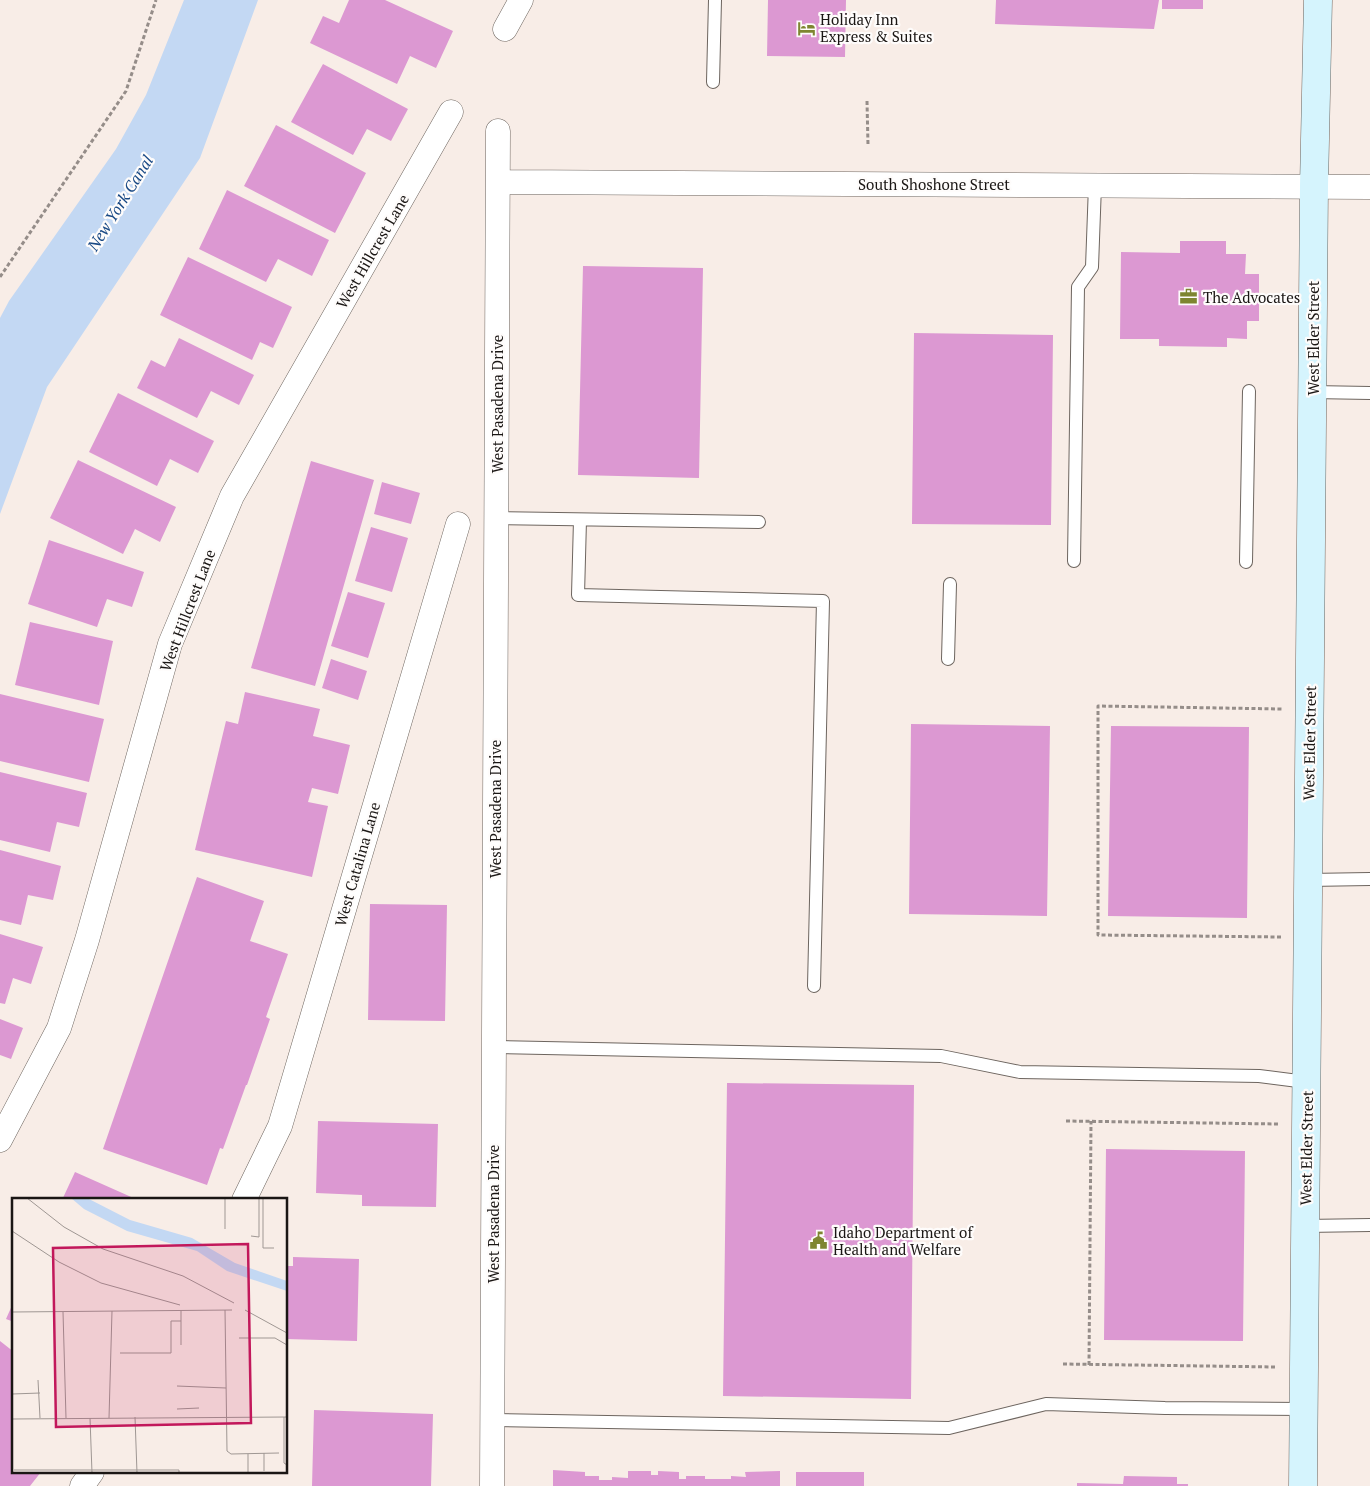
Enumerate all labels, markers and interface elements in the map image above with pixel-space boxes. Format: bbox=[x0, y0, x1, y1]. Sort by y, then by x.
place label: Holiday Inn Express & Suites bbox=[820, 9, 932, 46]
hotel icon: Holiday Inn Express & Suites bbox=[796, 18, 816, 38]
water label: New York Canal bbox=[81, 151, 158, 256]
street label: South Shoshone Street bbox=[858, 174, 1010, 194]
street label: West Hillcrest Lane bbox=[331, 190, 413, 312]
street label: West Elder Street bbox=[1303, 280, 1323, 395]
office icon: The Advocates bbox=[1179, 287, 1199, 307]
place label: The Advocates bbox=[1203, 287, 1300, 307]
street label: West Pasadena Drive bbox=[487, 335, 507, 473]
street label: West Hillcrest Lane bbox=[155, 546, 219, 674]
street label: West Elder Street bbox=[1298, 685, 1320, 801]
street label: West Pasadena Drive bbox=[485, 740, 505, 878]
street label: West Catalina Lane bbox=[330, 800, 384, 928]
street label: West Elder Street bbox=[1295, 1090, 1317, 1206]
street label: West Pasadena Drive bbox=[483, 1145, 503, 1283]
inset map bbox=[12, 1198, 288, 1474]
place label: Idaho Department of Health and Welfare bbox=[833, 1222, 973, 1259]
public building icon: Idaho Department of Health and Welfare bbox=[809, 1231, 829, 1251]

